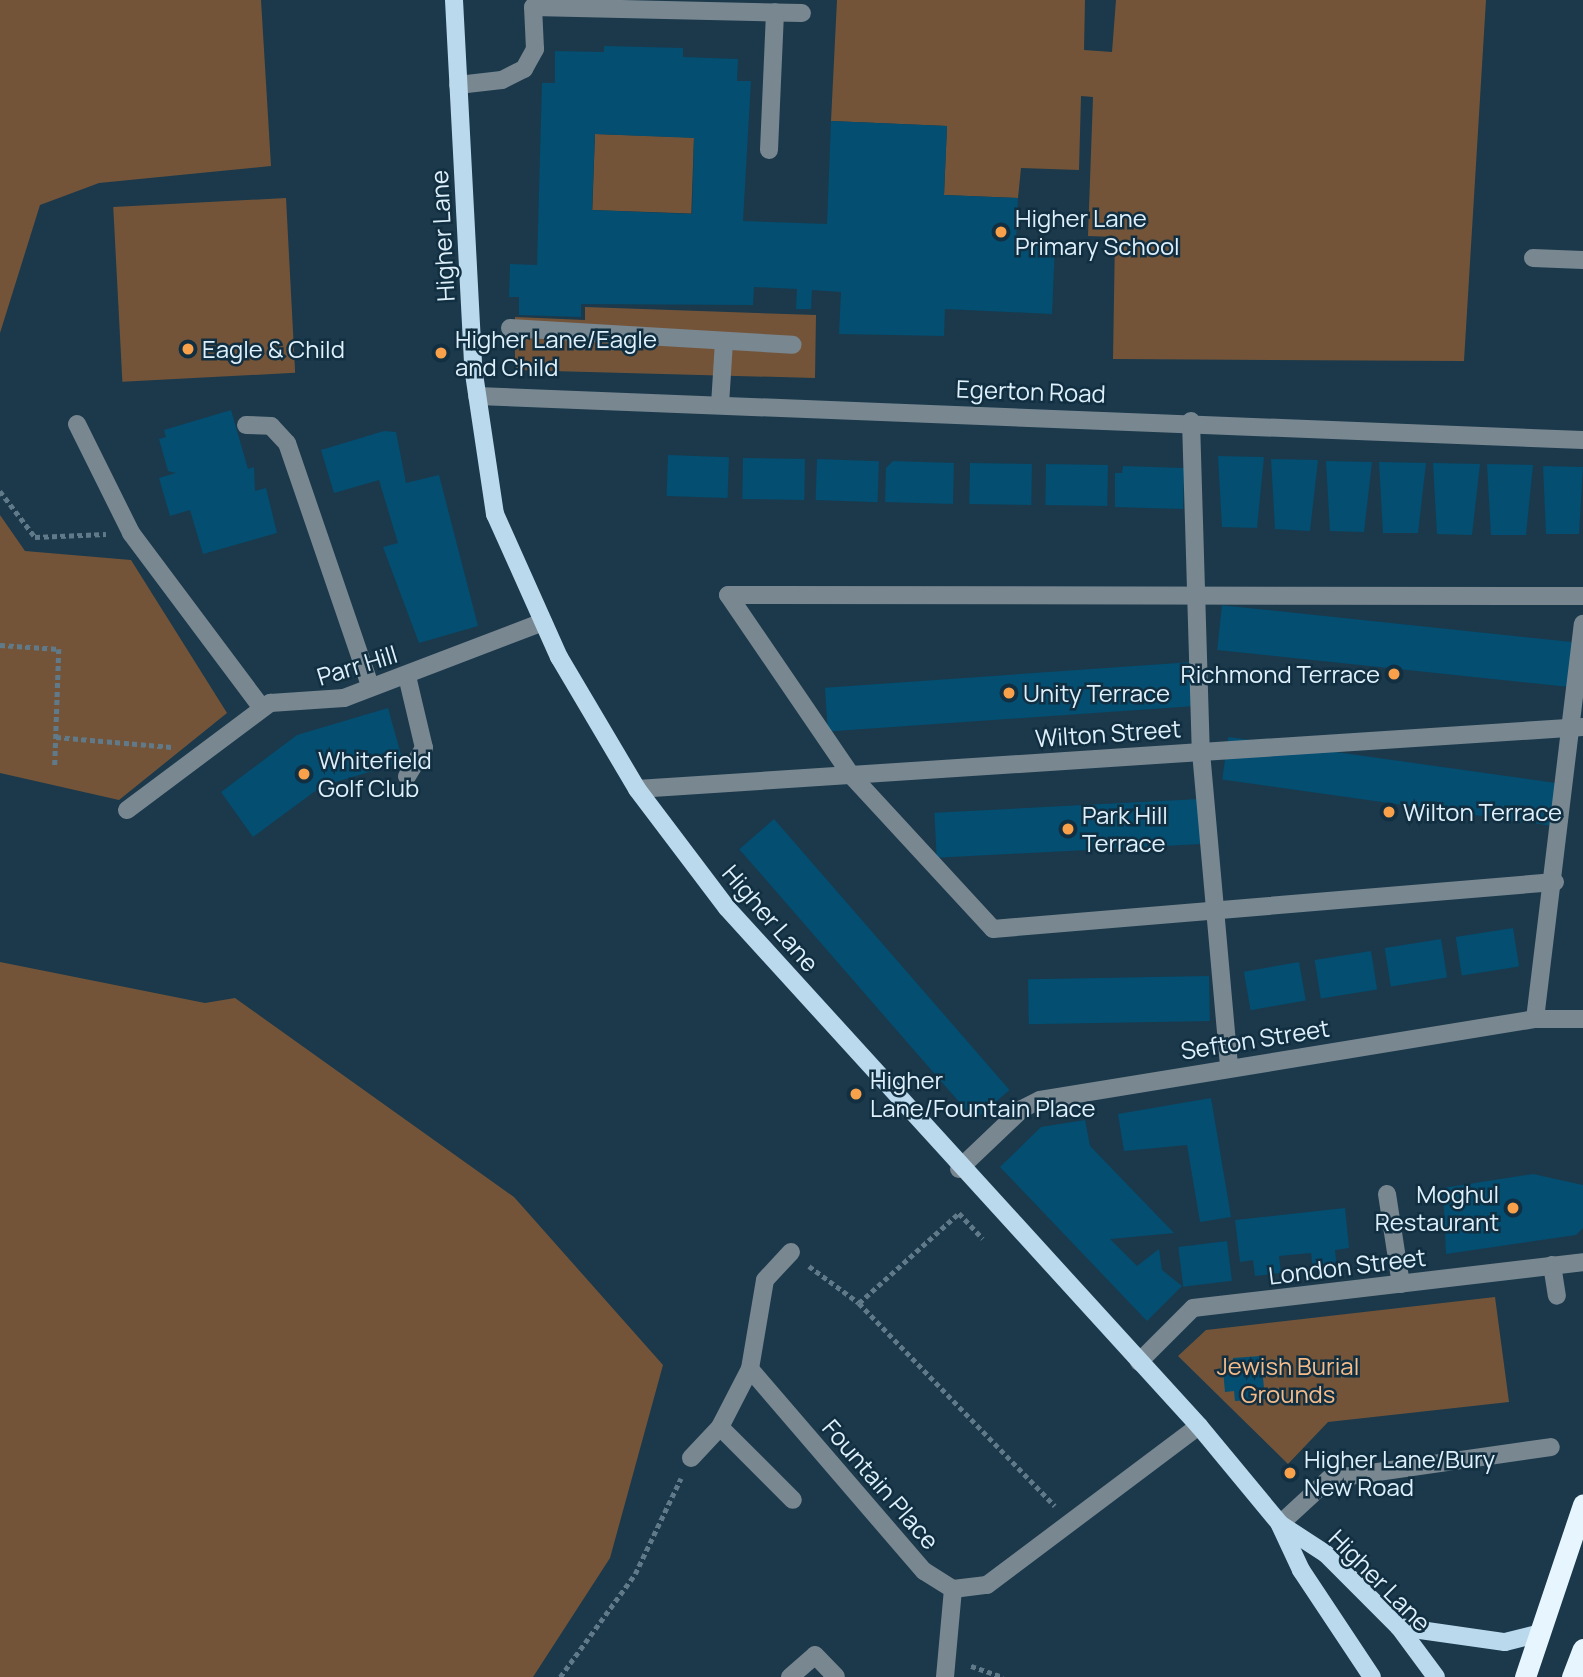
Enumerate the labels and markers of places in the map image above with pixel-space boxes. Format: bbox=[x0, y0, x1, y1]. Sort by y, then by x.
place label: Higher Lane Primary School bbox=[1015, 204, 1180, 260]
marker: Higher Lane Primary School bbox=[993, 224, 1009, 240]
place label: Higher Lane/Eagle and Child bbox=[455, 325, 657, 381]
place label: Eagle & Child bbox=[202, 335, 345, 363]
marker: Eagle & Child bbox=[180, 341, 196, 357]
marker: Higher Lane/Eagle and Child bbox=[433, 345, 449, 361]
place label: Richmond Terrace bbox=[1181, 660, 1380, 688]
marker: Richmond Terrace bbox=[1386, 666, 1402, 682]
place label: Unity Terrace bbox=[1023, 679, 1170, 707]
marker: Unity Terrace bbox=[1001, 685, 1017, 701]
place label: Whitefield Golf Club bbox=[318, 746, 432, 802]
marker: Whitefield Golf Club bbox=[296, 766, 312, 782]
place label: Wilton Terrace bbox=[1403, 798, 1562, 826]
place label: Park Hill Terrace bbox=[1082, 801, 1168, 857]
marker: Wilton Terrace bbox=[1381, 804, 1397, 820]
marker: Park Hill Terrace bbox=[1060, 821, 1076, 837]
place label: Higher Lane/Fountain Place bbox=[870, 1066, 1096, 1122]
marker: Higher Lane/Fountain Place bbox=[848, 1086, 864, 1102]
place label: Moghul Restaurant bbox=[1375, 1180, 1499, 1236]
marker: Moghul Restaurant bbox=[1505, 1200, 1521, 1216]
place label: Higher Lane/Bury New Road bbox=[1304, 1445, 1495, 1501]
marker: Higher Lane/Bury New Road bbox=[1282, 1465, 1298, 1481]

